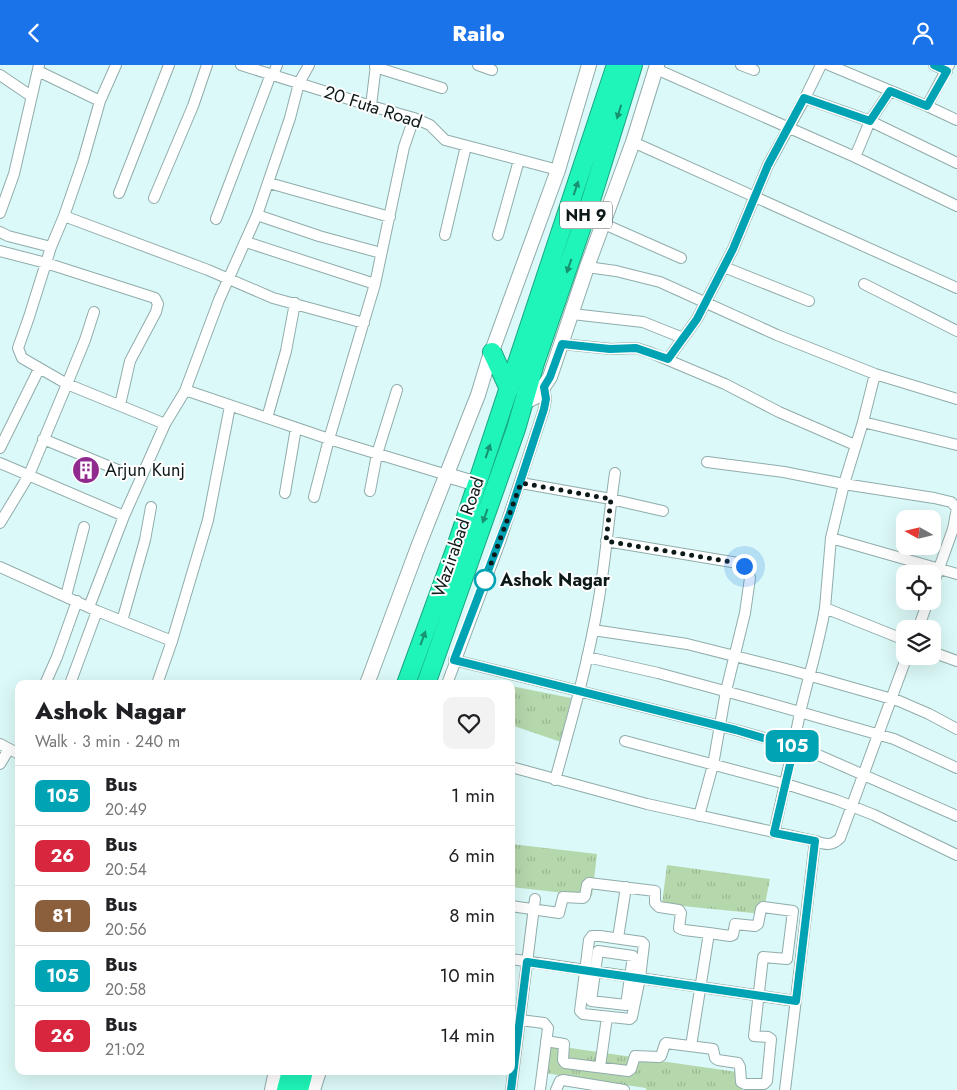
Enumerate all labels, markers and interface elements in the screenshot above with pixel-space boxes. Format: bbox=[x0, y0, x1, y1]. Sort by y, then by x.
text: Railo bbox=[452, 17, 505, 49]
icon: back bbox=[20, 19, 48, 47]
icon: person bbox=[909, 19, 937, 47]
street label: 20 Futa Road bbox=[321, 79, 425, 135]
one-way arrow bbox=[614, 104, 622, 119]
one-way arrow bbox=[572, 180, 580, 195]
road number: NH 9 bbox=[560, 201, 612, 229]
one-way arrow bbox=[564, 259, 572, 274]
one-way arrow bbox=[484, 444, 492, 459]
building icon: Arjun Kunj bbox=[71, 455, 101, 485]
place label: Arjun Kunj bbox=[105, 457, 185, 483]
street label: Wazirabad Road bbox=[425, 473, 491, 601]
one-way arrow bbox=[481, 508, 488, 523]
north arrow bbox=[896, 510, 941, 555]
map controls bbox=[896, 510, 941, 665]
your location bbox=[732, 554, 757, 579]
button: locate bbox=[896, 565, 941, 610]
place label: Ashok Nagar bbox=[499, 567, 611, 593]
marker: Ashok Nagar bbox=[474, 569, 496, 591]
button: layers bbox=[896, 620, 941, 665]
one-way arrow bbox=[419, 630, 427, 645]
text: Ashok Nagar bbox=[35, 693, 186, 728]
button: heart bbox=[443, 697, 495, 749]
text: Walk · 3 min · 240 m bbox=[35, 730, 180, 753]
line badge: 105 bbox=[763, 730, 821, 762]
text: 105 bbox=[776, 733, 808, 759]
text: Bus bbox=[105, 771, 137, 798]
text: 1 min bbox=[451, 782, 495, 809]
text: 105 bbox=[46, 783, 79, 809]
text: 20:49 bbox=[105, 798, 147, 821]
text: Bus bbox=[105, 831, 137, 858]
text: 6 min bbox=[449, 842, 495, 869]
text: 26 bbox=[51, 843, 74, 869]
text: 20:54 bbox=[105, 858, 147, 881]
text: Bus bbox=[105, 891, 137, 918]
text: 8 min bbox=[449, 902, 495, 929]
text: 81 bbox=[52, 903, 73, 929]
text: 20:56 bbox=[105, 918, 147, 941]
text: Bus bbox=[105, 951, 137, 978]
text: 10 min bbox=[440, 962, 495, 989]
text: 105 bbox=[46, 963, 79, 989]
text: 20:58 bbox=[105, 978, 146, 1001]
text: Bus bbox=[105, 1011, 137, 1038]
text: 14 min bbox=[440, 1022, 495, 1049]
text: 26 bbox=[51, 1023, 74, 1049]
text: 21:02 bbox=[105, 1038, 145, 1061]

